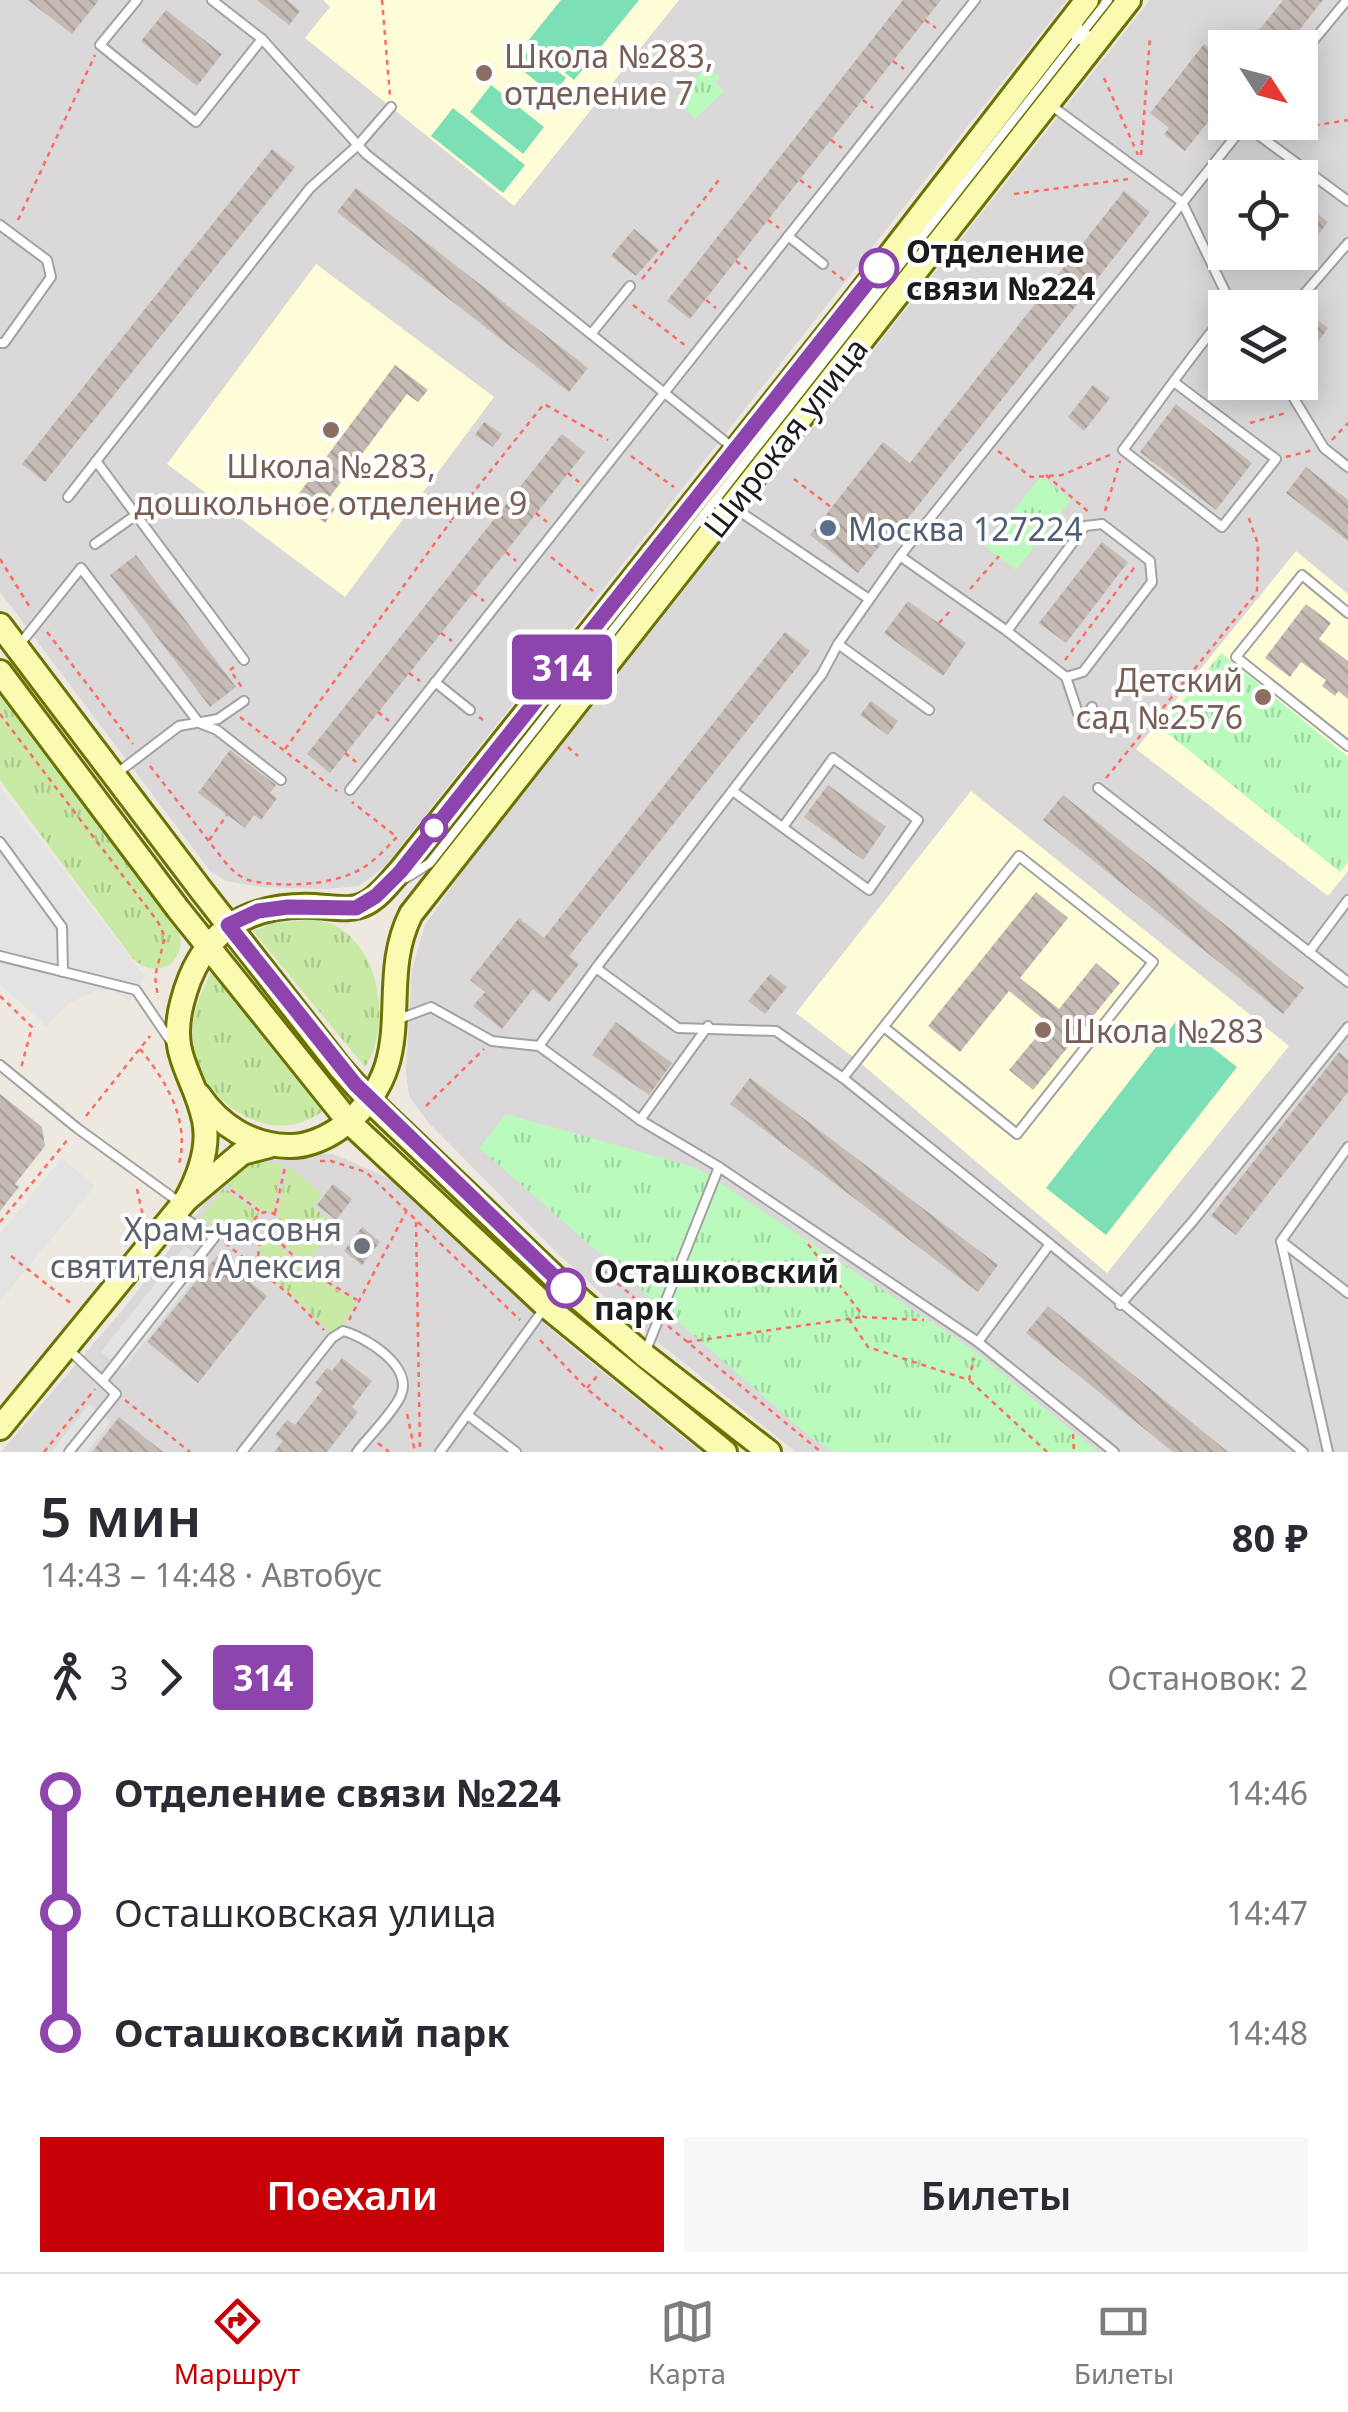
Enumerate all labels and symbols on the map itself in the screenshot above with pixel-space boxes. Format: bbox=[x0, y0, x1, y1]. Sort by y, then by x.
north arrow bbox=[1208, 30, 1318, 140]
place label: Школа №283, отделение 7 bbox=[504, 34, 714, 114]
marker: Школа №283, отделение 7 bbox=[473, 62, 495, 84]
place label: Отделение связи №224 bbox=[906, 229, 1095, 309]
marker: Отделение связи №224 bbox=[860, 249, 898, 287]
street label: Широкая улица bbox=[693, 328, 877, 546]
marker: Школа №283, дошкольное отделение 9 bbox=[320, 419, 342, 441]
place label: Школа №283, дошкольное отделение 9 bbox=[135, 444, 527, 524]
place label: Москва 127224 bbox=[848, 507, 1083, 550]
marker: Москва 127224 bbox=[817, 517, 839, 539]
line badge: 314 bbox=[504, 634, 620, 700]
place label: Детский сад №2576 bbox=[1076, 658, 1243, 738]
marker: Детский сад №2576 bbox=[1252, 686, 1274, 708]
unlabelled marker bbox=[421, 815, 447, 841]
place label: Школа №283 bbox=[1063, 1009, 1264, 1052]
marker: Школа №283 bbox=[1032, 1019, 1054, 1041]
place label: Храм-часовня святителя Алексия bbox=[50, 1207, 342, 1287]
marker: Храм-часовня святителя Алексия bbox=[351, 1235, 373, 1257]
place label: Осташковский парк bbox=[594, 1249, 839, 1329]
marker: Осташковский парк bbox=[547, 1269, 585, 1307]

